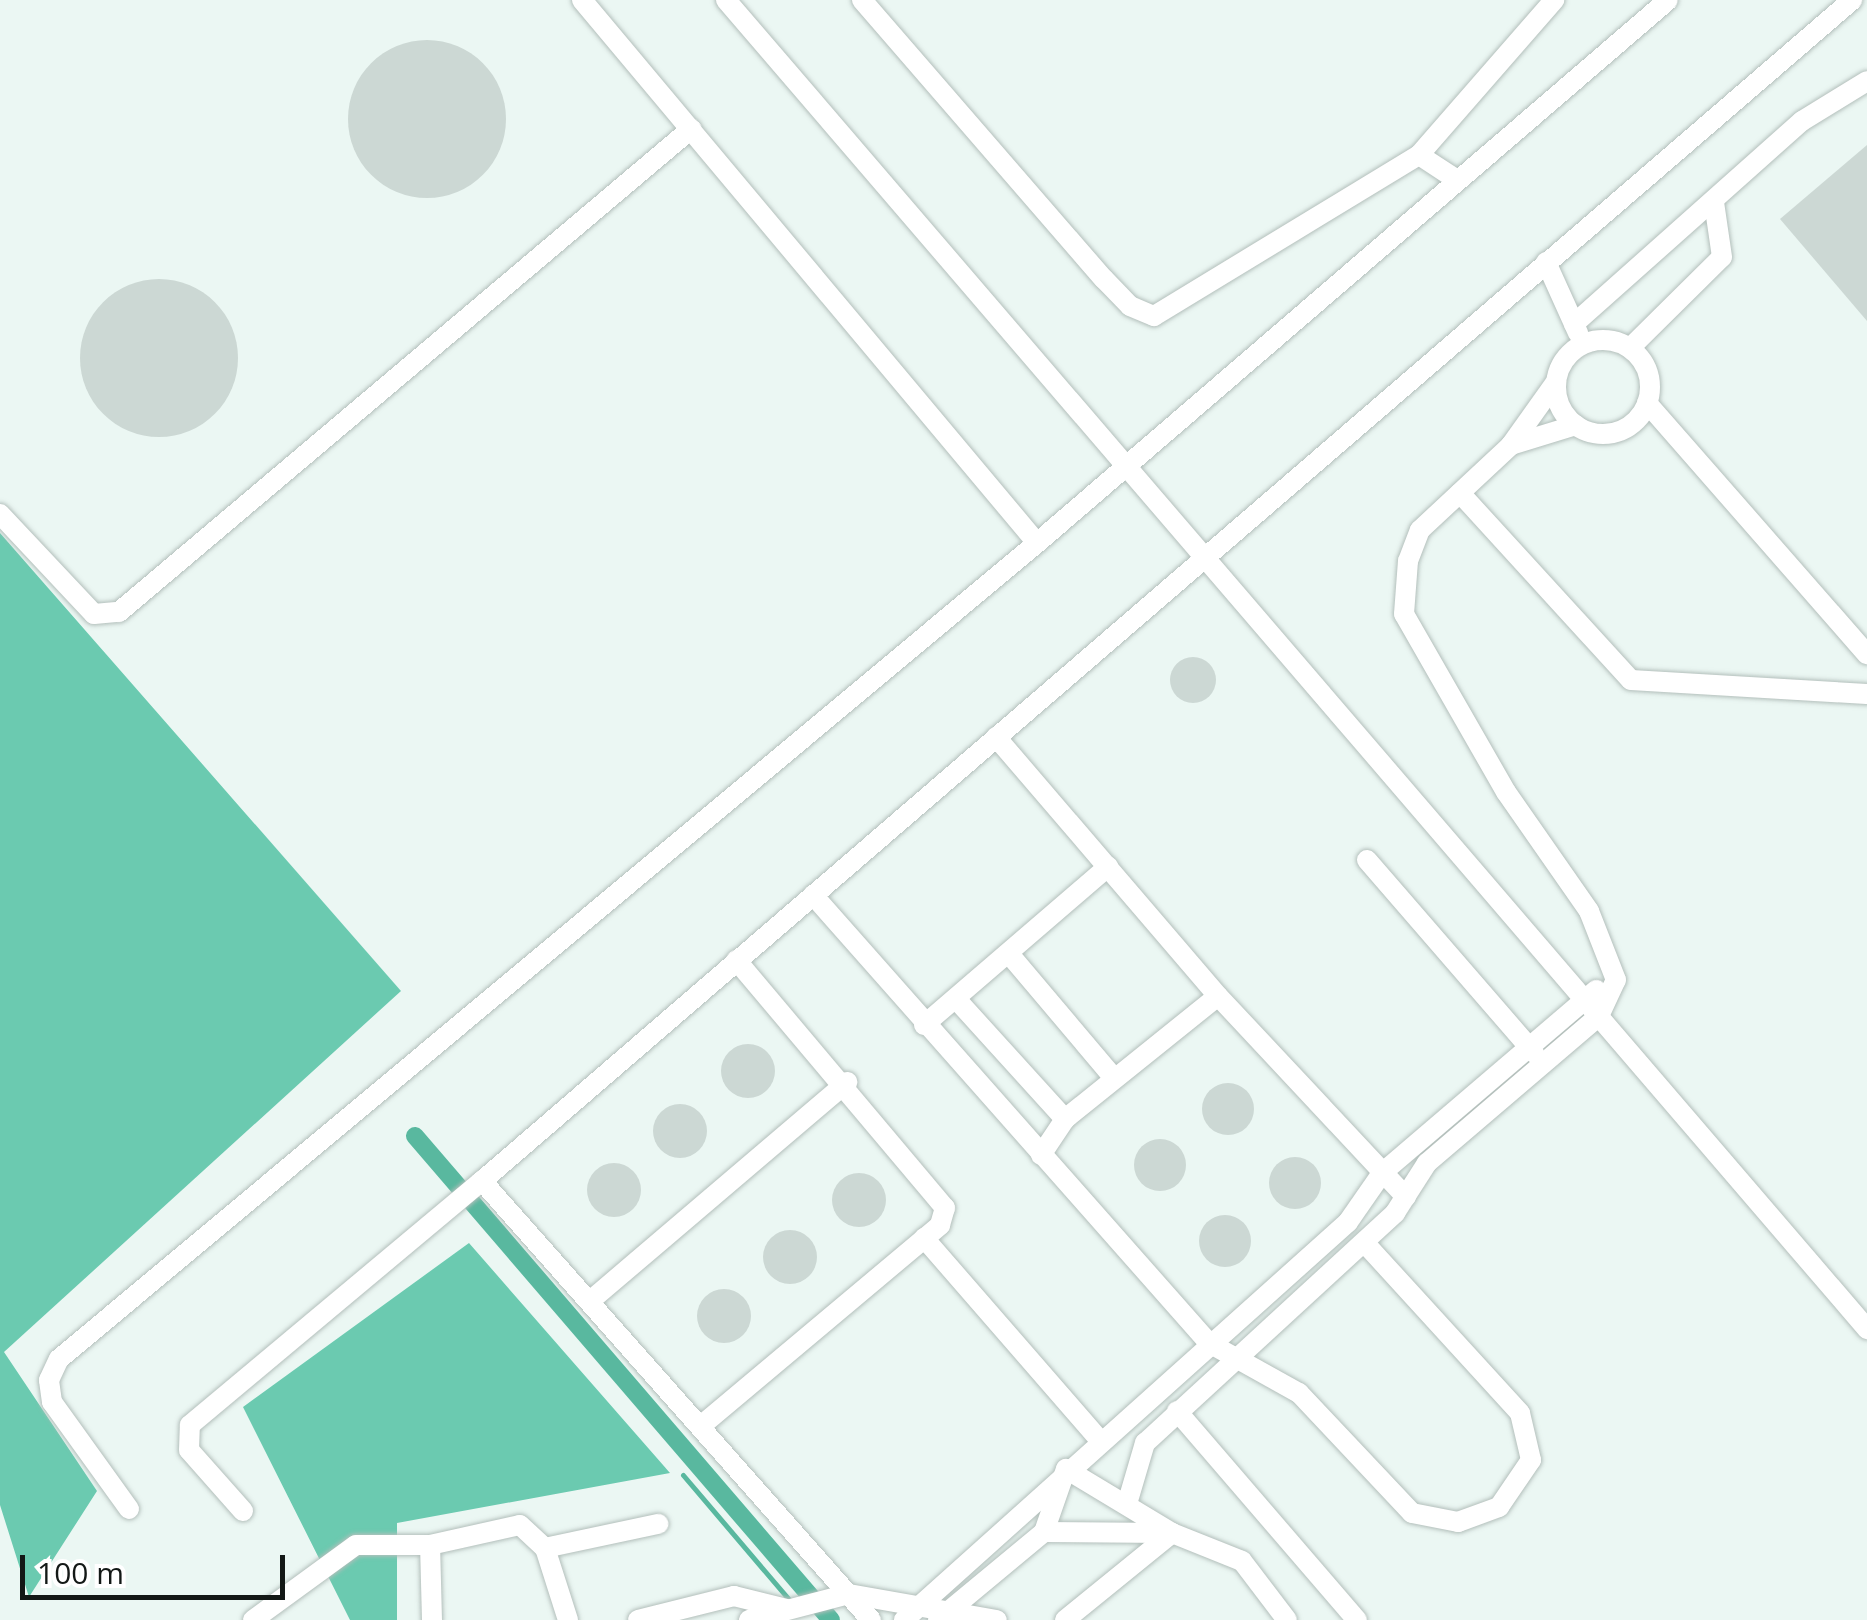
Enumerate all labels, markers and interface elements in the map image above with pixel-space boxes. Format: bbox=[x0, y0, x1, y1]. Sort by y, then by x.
scale bar bbox=[25, 1535, 290, 1597]
text: 100 m bbox=[37, 1552, 124, 1593]

